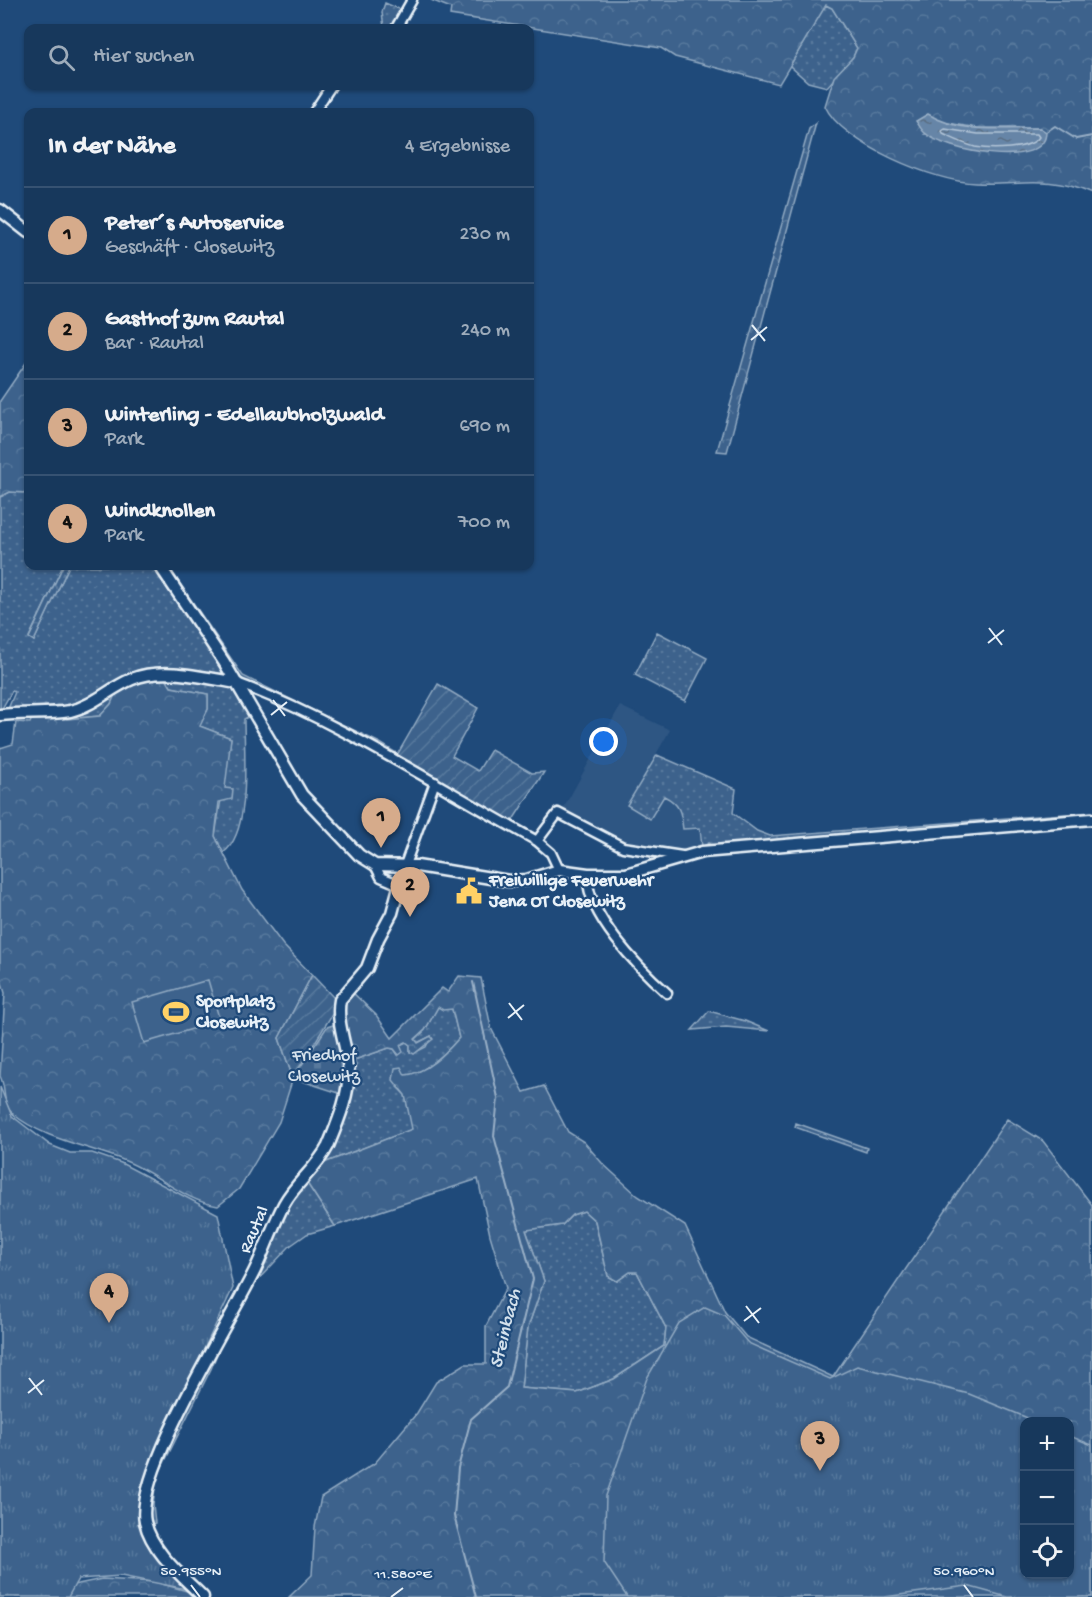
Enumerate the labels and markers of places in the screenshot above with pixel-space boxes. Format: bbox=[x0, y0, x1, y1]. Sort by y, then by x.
pin: 1 bbox=[362, 798, 400, 848]
pin: 2 bbox=[390, 868, 430, 917]
place label: Freiwillige Feuerwehr Jena OT Closewitz bbox=[488, 871, 656, 913]
public building icon: Freiwillige Feuerwehr Jena OT Closewitz bbox=[454, 876, 484, 906]
place label: Sportplatz Closewitz bbox=[195, 992, 275, 1034]
sports icon: Sportplatz Closewitz bbox=[161, 997, 191, 1027]
pin: 4 bbox=[90, 1274, 128, 1323]
pin: 3 bbox=[800, 1422, 840, 1471]

